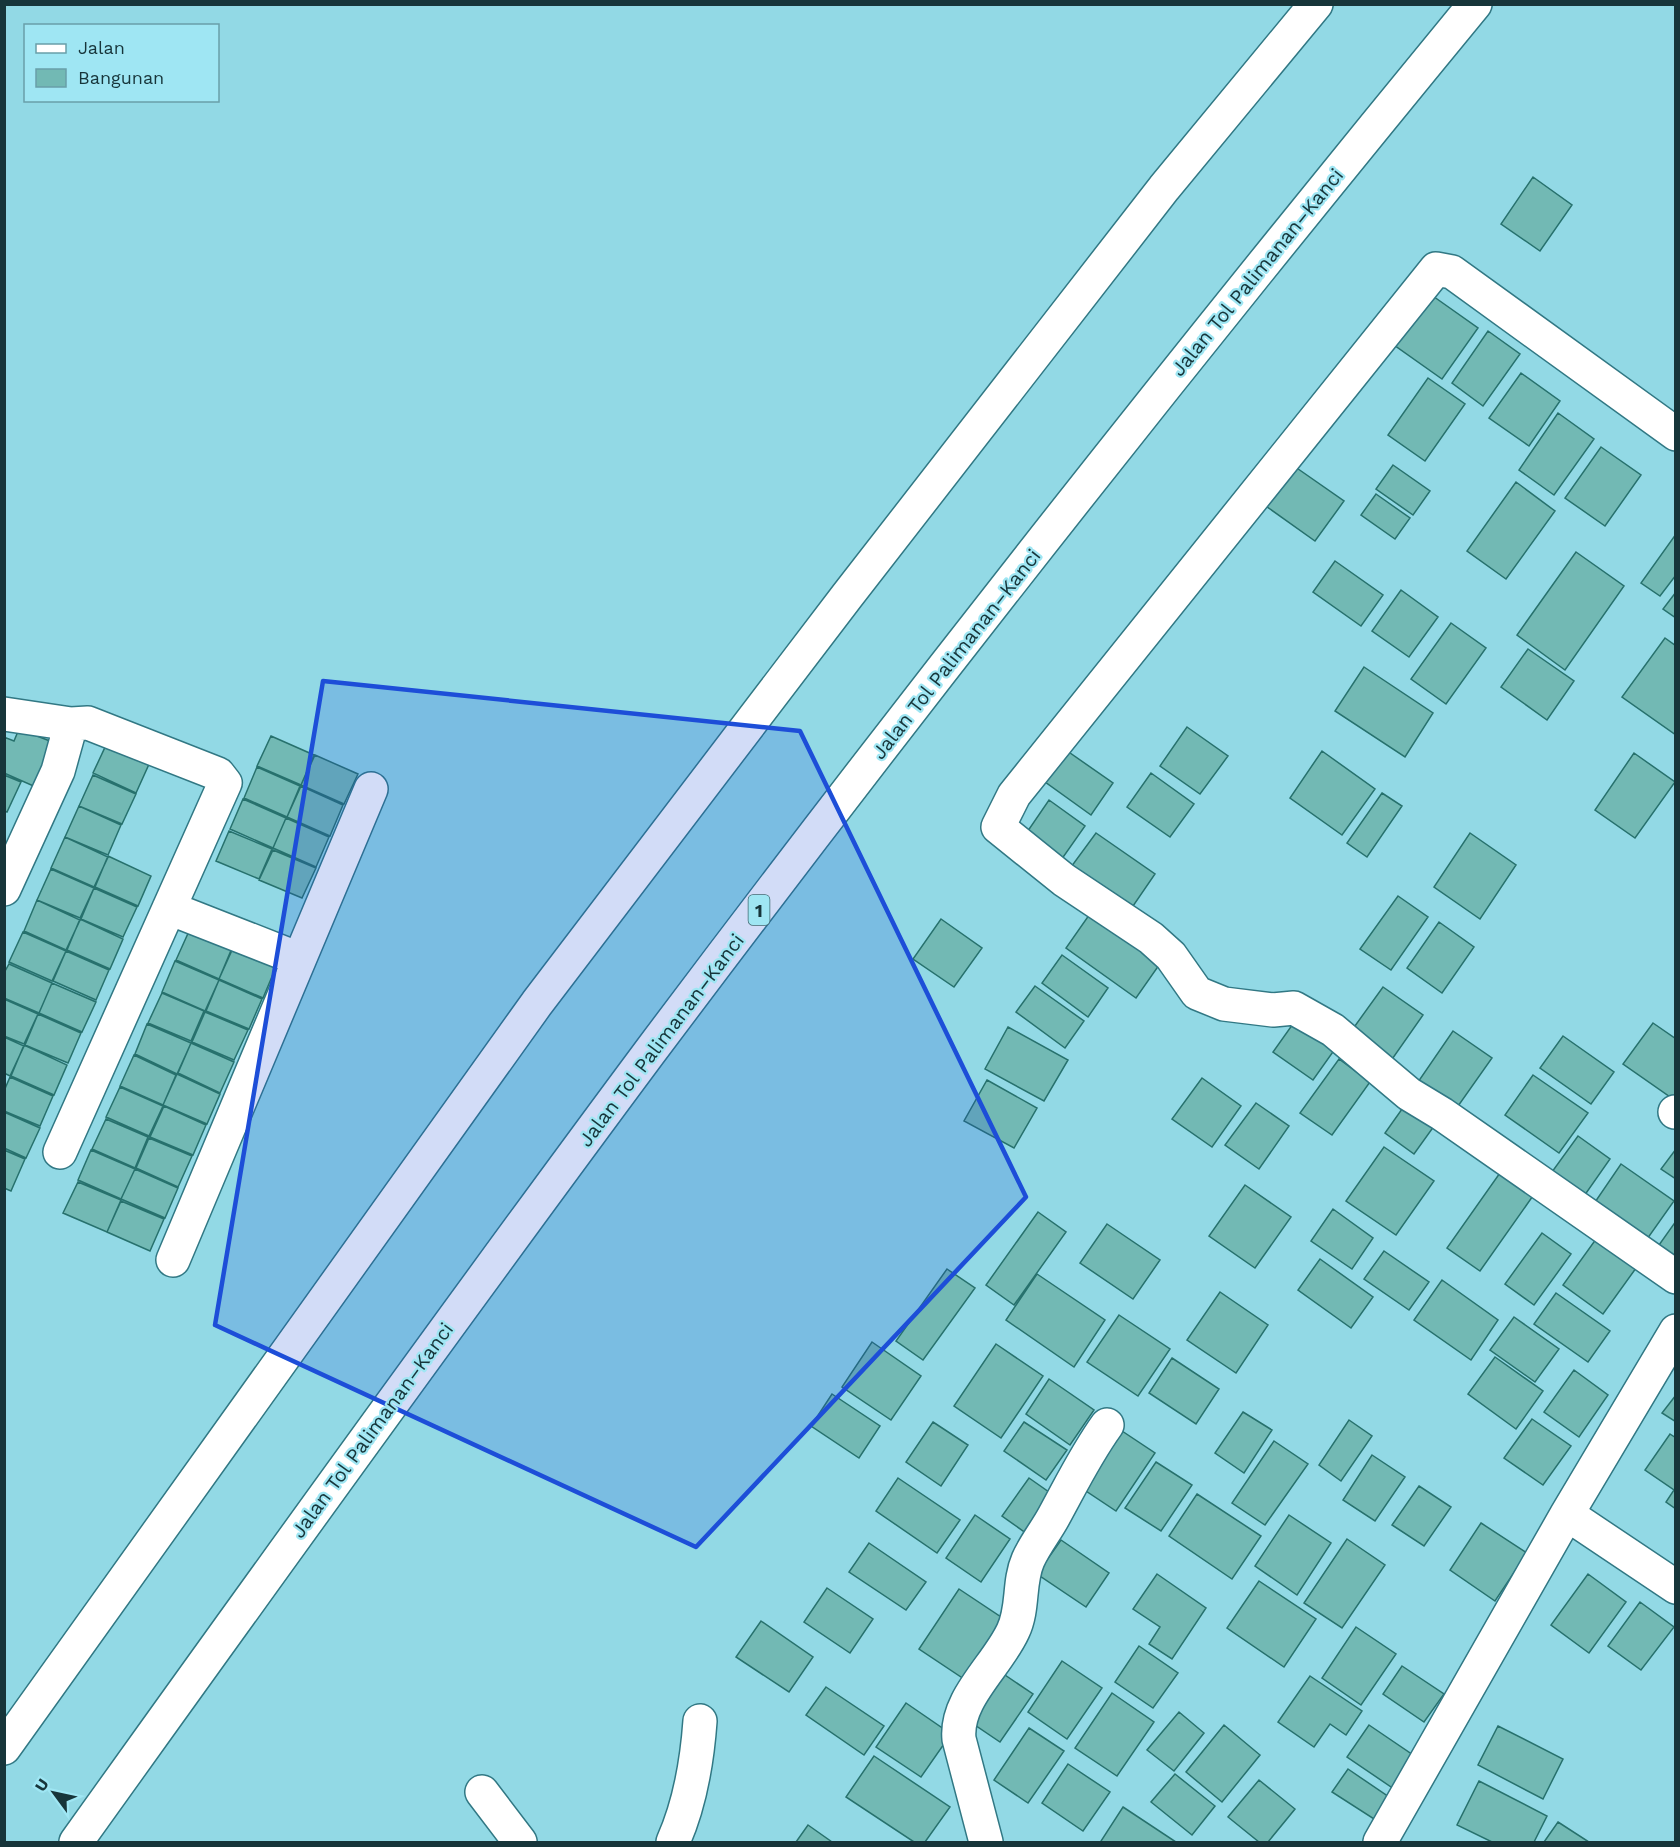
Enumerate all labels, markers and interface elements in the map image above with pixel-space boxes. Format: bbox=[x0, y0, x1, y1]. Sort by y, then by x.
legend bbox=[24, 24, 219, 102]
text: Jalan bbox=[78, 37, 125, 58]
text: Bangunan bbox=[78, 67, 164, 88]
street label: Jalan Tol Palimanan–Kanci bbox=[1166, 163, 1348, 381]
street label: Jalan Tol Palimanan–Kanci bbox=[866, 544, 1046, 764]
road number: 1 bbox=[748, 895, 770, 925]
street label: Jalan Tol Palimanan–Kanci bbox=[573, 929, 749, 1151]
street label: Jalan Tol Palimanan–Kanci bbox=[286, 1318, 458, 1542]
north arrow bbox=[24, 1763, 84, 1823]
text: U bbox=[31, 1775, 53, 1795]

